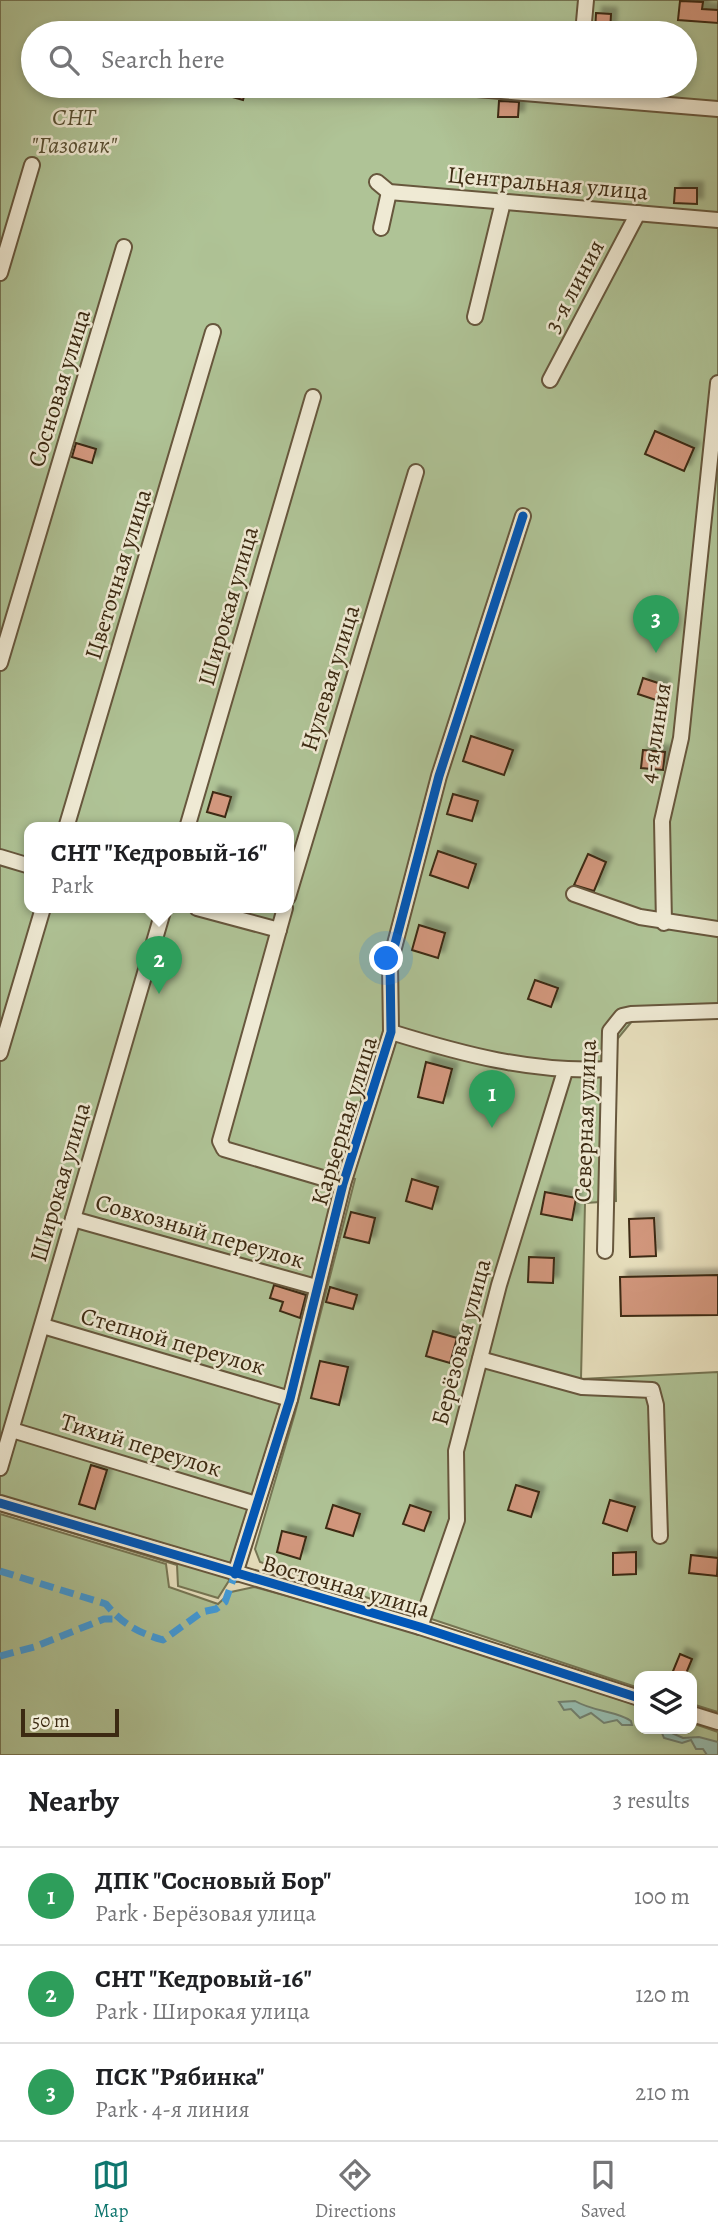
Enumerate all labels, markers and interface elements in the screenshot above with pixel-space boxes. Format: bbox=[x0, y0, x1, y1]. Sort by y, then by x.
search box bbox=[21, 21, 697, 98]
icon: search bbox=[45, 41, 83, 79]
text: Search here bbox=[101, 42, 225, 77]
park label: СНТ "Газовик" bbox=[31, 101, 118, 161]
street label: Центральная улица bbox=[446, 158, 650, 208]
street label: 3-я линия bbox=[536, 234, 612, 338]
street label: Сосновая улица bbox=[20, 305, 98, 471]
street label: Цветочная улица bbox=[77, 485, 159, 663]
street label: Широкая улица bbox=[190, 522, 266, 690]
pin: 3 bbox=[633, 595, 679, 653]
street label: Нулевая улица bbox=[293, 601, 367, 755]
street label: 4-я линия bbox=[631, 680, 679, 786]
popup bbox=[24, 822, 294, 913]
text: СНТ "Кедровый-16" bbox=[51, 835, 267, 870]
text: Park bbox=[51, 870, 94, 901]
pin: 2 bbox=[136, 936, 182, 994]
your location bbox=[369, 941, 403, 975]
street label: Карьерная улица bbox=[303, 1032, 385, 1210]
street label: Северная улица bbox=[566, 1039, 604, 1203]
pin: 1 bbox=[469, 1070, 515, 1128]
street label: Широкая улица bbox=[22, 1098, 98, 1266]
street label: Совхозный переулок bbox=[92, 1186, 308, 1276]
street label: Берёзовая улица bbox=[423, 1255, 499, 1429]
street label: Степной переулок bbox=[77, 1299, 269, 1383]
street label: Тихий переулок bbox=[57, 1405, 225, 1485]
street label: Восточная улица bbox=[258, 1547, 434, 1625]
map controls bbox=[634, 1671, 697, 1734]
button: layers bbox=[634, 1671, 697, 1734]
scale bar bbox=[21, 1706, 119, 1738]
text: 50 m bbox=[32, 1708, 70, 1734]
text: Nearby bbox=[28, 1781, 119, 1821]
text: 3 results bbox=[613, 1785, 690, 1816]
text: ДПК "Сосновый Бор" bbox=[95, 1863, 331, 1898]
text: 1 bbox=[47, 1881, 55, 1912]
text: 100 m bbox=[634, 1881, 690, 1912]
text: Park · Берёзовая улица bbox=[95, 1898, 316, 1929]
text: СНТ "Кедровый-16" bbox=[95, 1961, 312, 1996]
text: 2 bbox=[45, 1979, 57, 2010]
text: 120 m bbox=[635, 1979, 690, 2010]
text: Park · Широкая улица bbox=[95, 1996, 310, 2027]
text: ПСК "Рябинка" bbox=[95, 2059, 265, 2094]
text: 3 bbox=[46, 2077, 56, 2108]
text: 210 m bbox=[635, 2077, 690, 2108]
text: Park · 4-я линия bbox=[95, 2094, 250, 2125]
tab: Map bbox=[92, 2156, 130, 2224]
tab: Directions bbox=[315, 2156, 396, 2224]
tab: Saved bbox=[581, 2156, 626, 2224]

